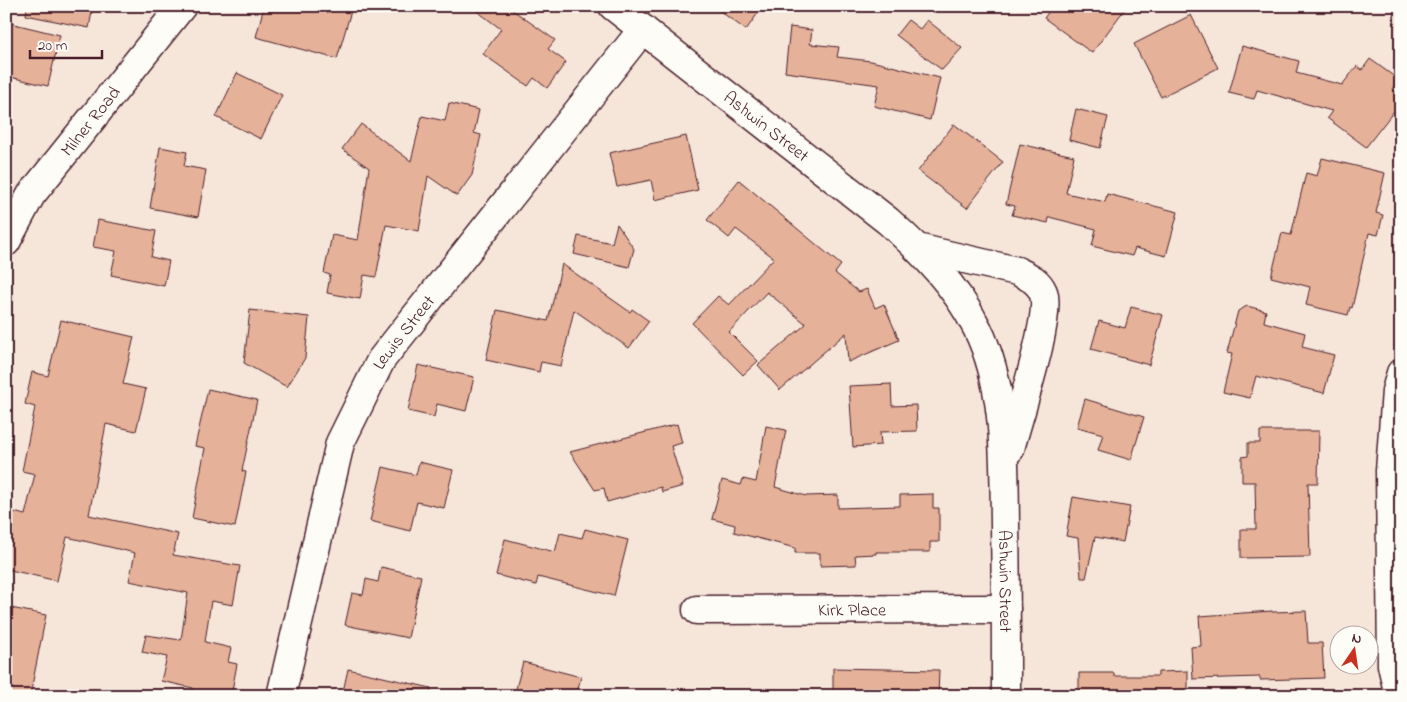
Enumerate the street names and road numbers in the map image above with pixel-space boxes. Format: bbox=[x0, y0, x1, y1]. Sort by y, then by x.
street label: Milner Road bbox=[56, 81, 128, 163]
street label: Ashwin Street bbox=[717, 86, 814, 170]
street label: Lewis Street bbox=[367, 290, 442, 375]
street label: Ashwin Street bbox=[990, 530, 1017, 633]
street label: Kirk Place bbox=[818, 598, 887, 625]

